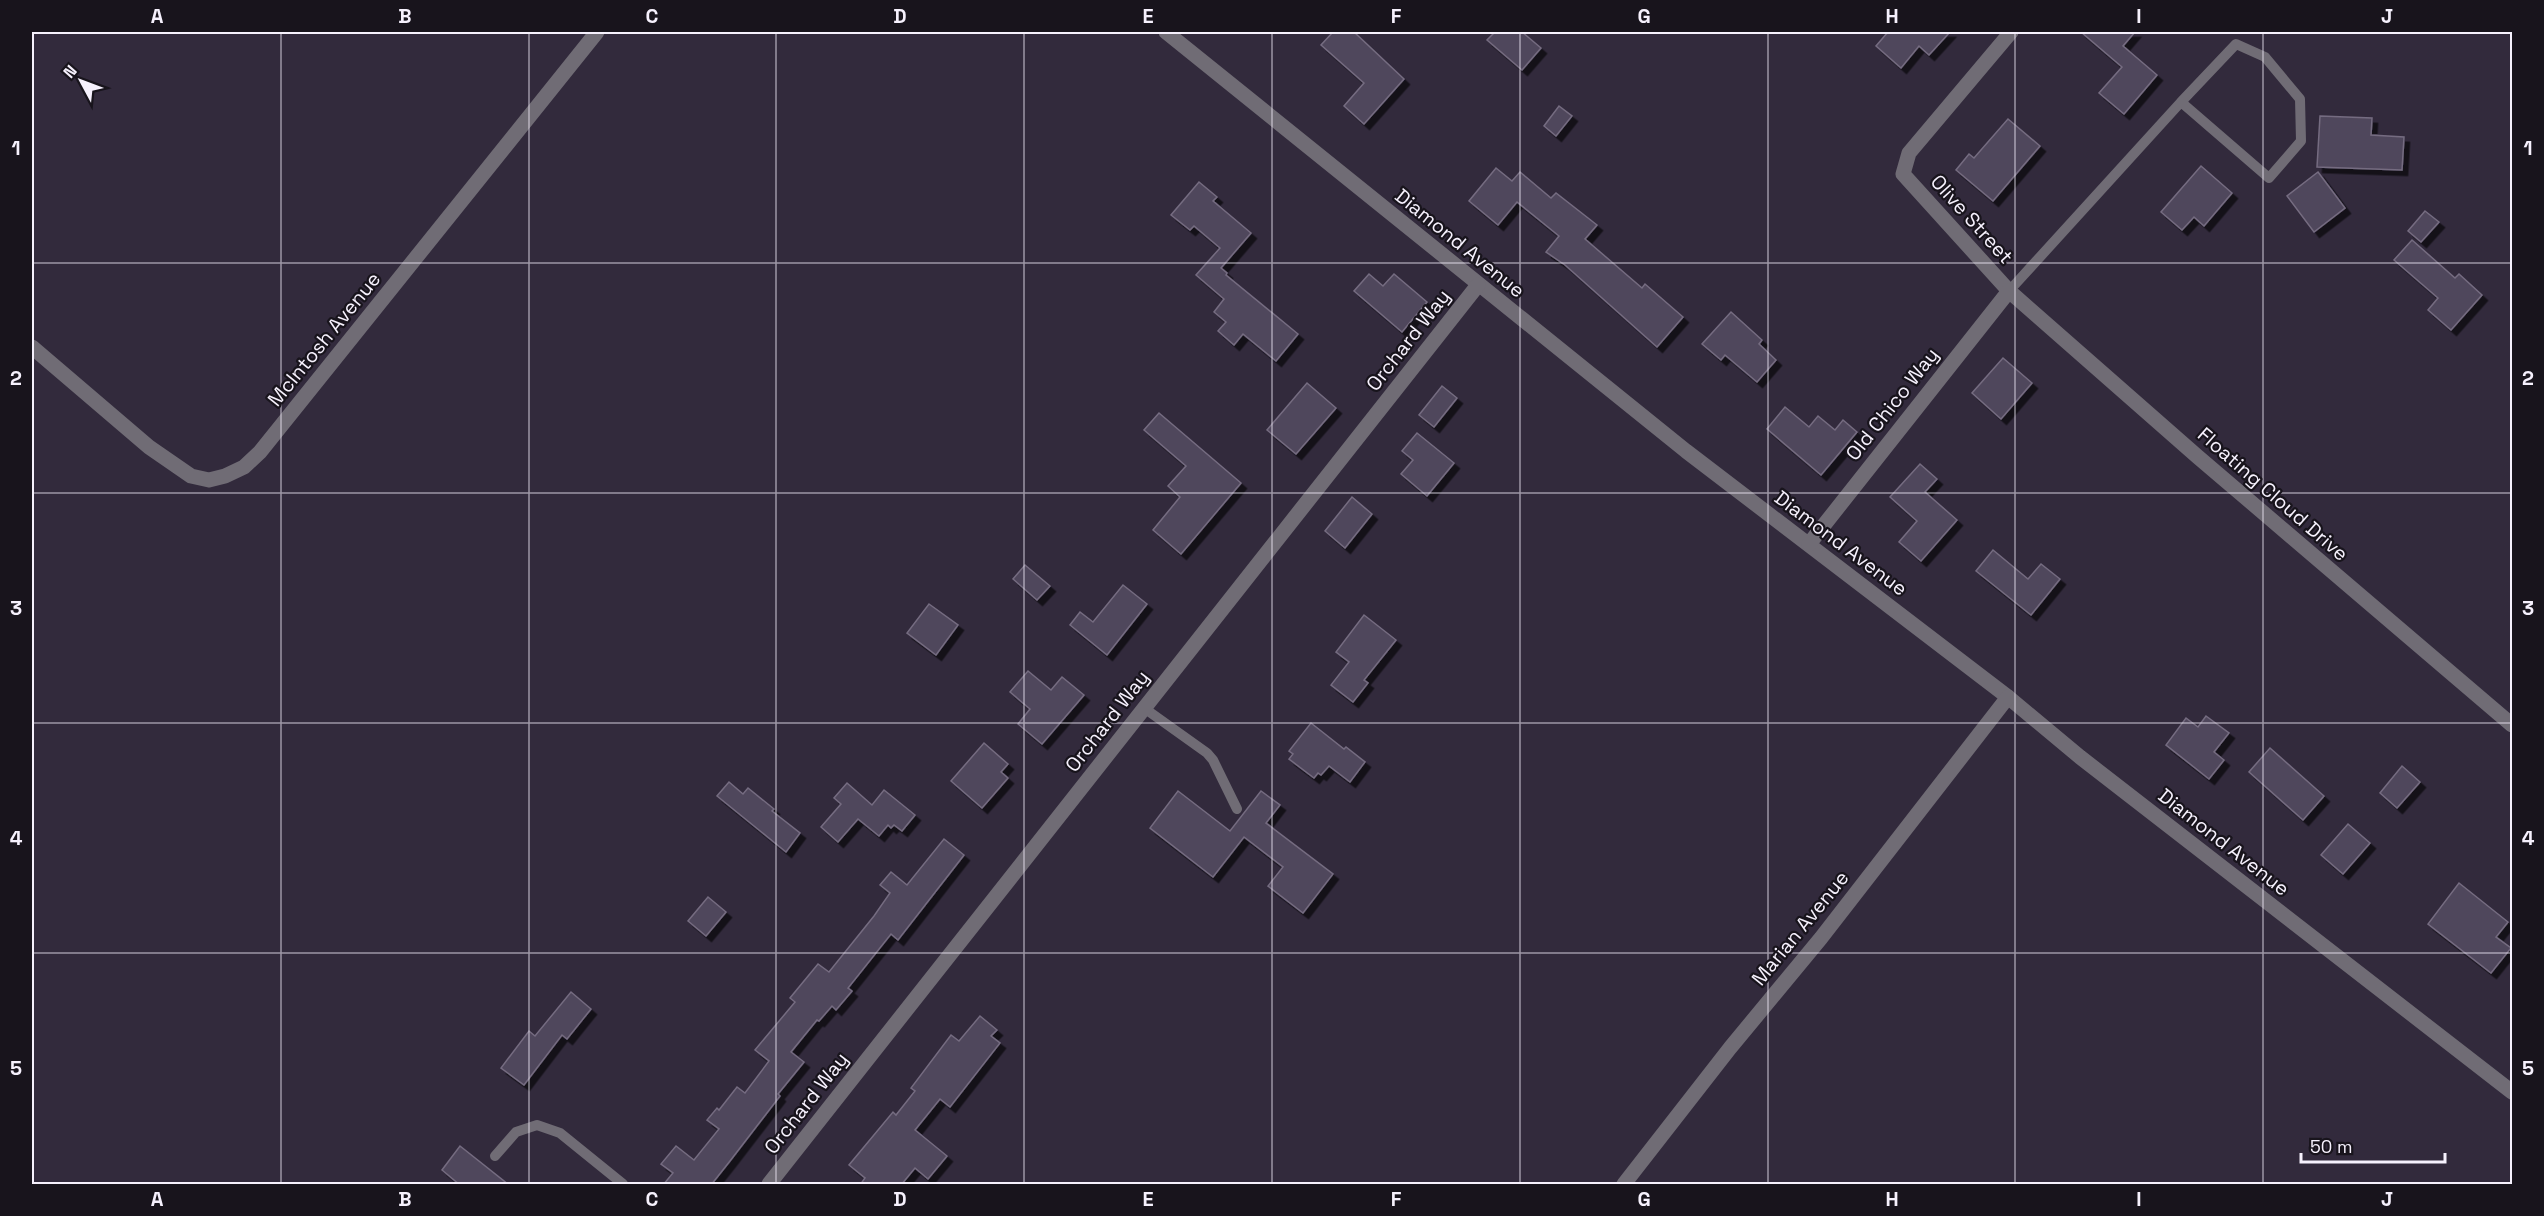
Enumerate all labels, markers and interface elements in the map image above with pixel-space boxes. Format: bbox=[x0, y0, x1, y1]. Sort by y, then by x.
text: A bbox=[151, 3, 164, 29]
text: B bbox=[398, 3, 412, 29]
text: C bbox=[646, 3, 659, 29]
text: D bbox=[893, 3, 907, 29]
text: E bbox=[1142, 3, 1154, 29]
text: F bbox=[1391, 3, 1402, 29]
text: G bbox=[1637, 3, 1651, 29]
text: H bbox=[1885, 3, 1899, 29]
text: I bbox=[2136, 3, 2142, 29]
text: J bbox=[2381, 3, 2393, 29]
north arrow bbox=[51, 51, 111, 111]
text: N bbox=[59, 61, 82, 82]
text: 1 bbox=[11, 135, 21, 161]
text: 1 bbox=[2523, 135, 2533, 161]
street label: Olive Street bbox=[1925, 169, 2019, 269]
street label: Diamond Avenue bbox=[1390, 183, 1530, 303]
street label: McIntosh Avenue bbox=[262, 266, 386, 412]
street label: Orchard Way bbox=[1360, 284, 1456, 396]
street label: Old Chico Way bbox=[1840, 342, 1944, 466]
text: 2 bbox=[10, 365, 22, 391]
text: 2 bbox=[2522, 365, 2534, 391]
street label: Floating Cloud Drive bbox=[2192, 421, 2354, 567]
street label: Diamond Avenue bbox=[1769, 485, 1913, 601]
text: 3 bbox=[10, 595, 22, 621]
text: 3 bbox=[2522, 595, 2534, 621]
street label: Orchard Way bbox=[1059, 665, 1155, 777]
street label: Diamond Avenue bbox=[2153, 783, 2295, 901]
text: 4 bbox=[10, 825, 23, 851]
text: 4 bbox=[2522, 825, 2535, 851]
street label: Marian Avenue bbox=[1746, 865, 1854, 991]
street label: Orchard Way bbox=[758, 1047, 854, 1159]
text: 5 bbox=[10, 1055, 22, 1081]
text: 5 bbox=[2522, 1055, 2534, 1081]
scale bar bbox=[2301, 1126, 2445, 1164]
text: 50 m bbox=[2310, 1135, 2352, 1158]
text: A bbox=[151, 1186, 164, 1212]
text: B bbox=[398, 1186, 412, 1212]
text: C bbox=[646, 1186, 659, 1212]
text: D bbox=[893, 1186, 907, 1212]
text: E bbox=[1142, 1186, 1154, 1212]
text: F bbox=[1391, 1186, 1402, 1212]
text: G bbox=[1637, 1186, 1651, 1212]
text: H bbox=[1885, 1186, 1899, 1212]
text: I bbox=[2136, 1186, 2142, 1212]
text: J bbox=[2381, 1186, 2393, 1212]

